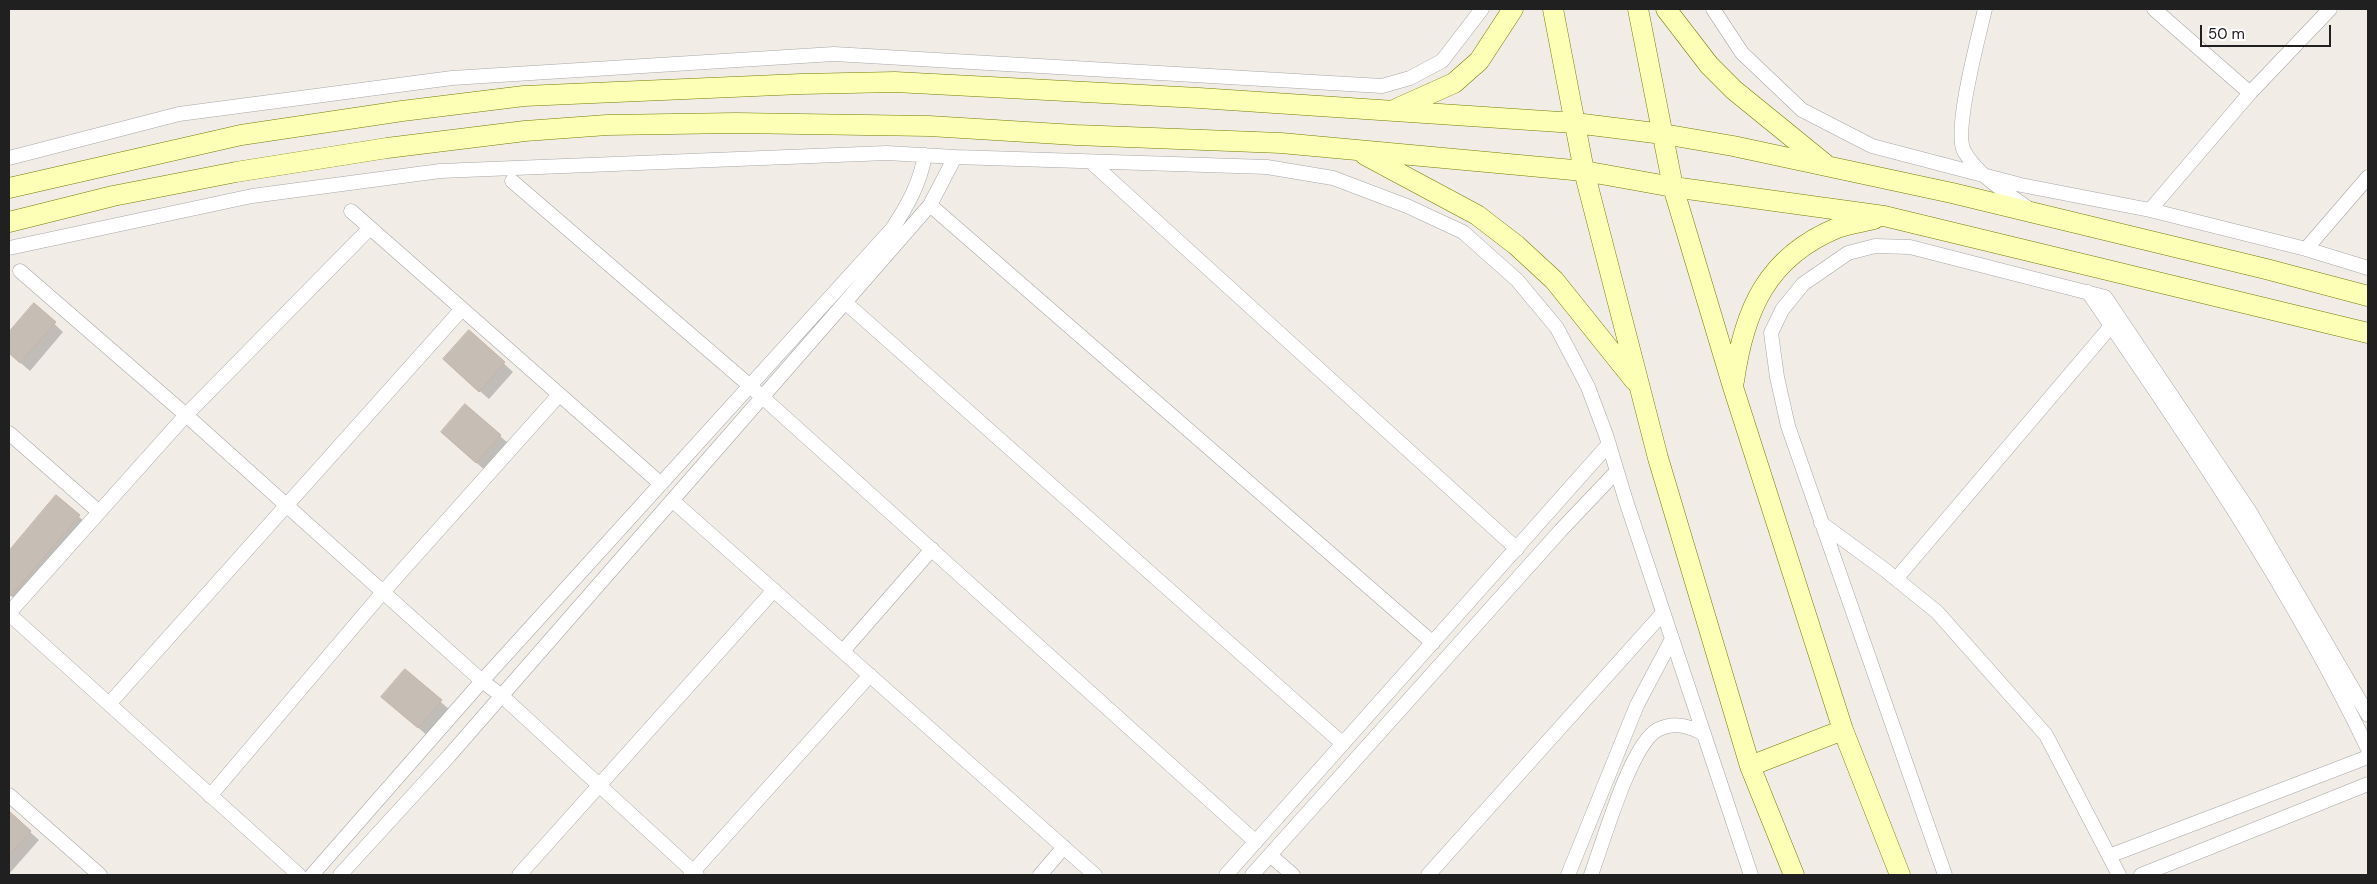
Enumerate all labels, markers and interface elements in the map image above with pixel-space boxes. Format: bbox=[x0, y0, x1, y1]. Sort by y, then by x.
scale bar bbox=[2202, 15, 2333, 47]
text: 50 m bbox=[2208, 24, 2245, 44]

